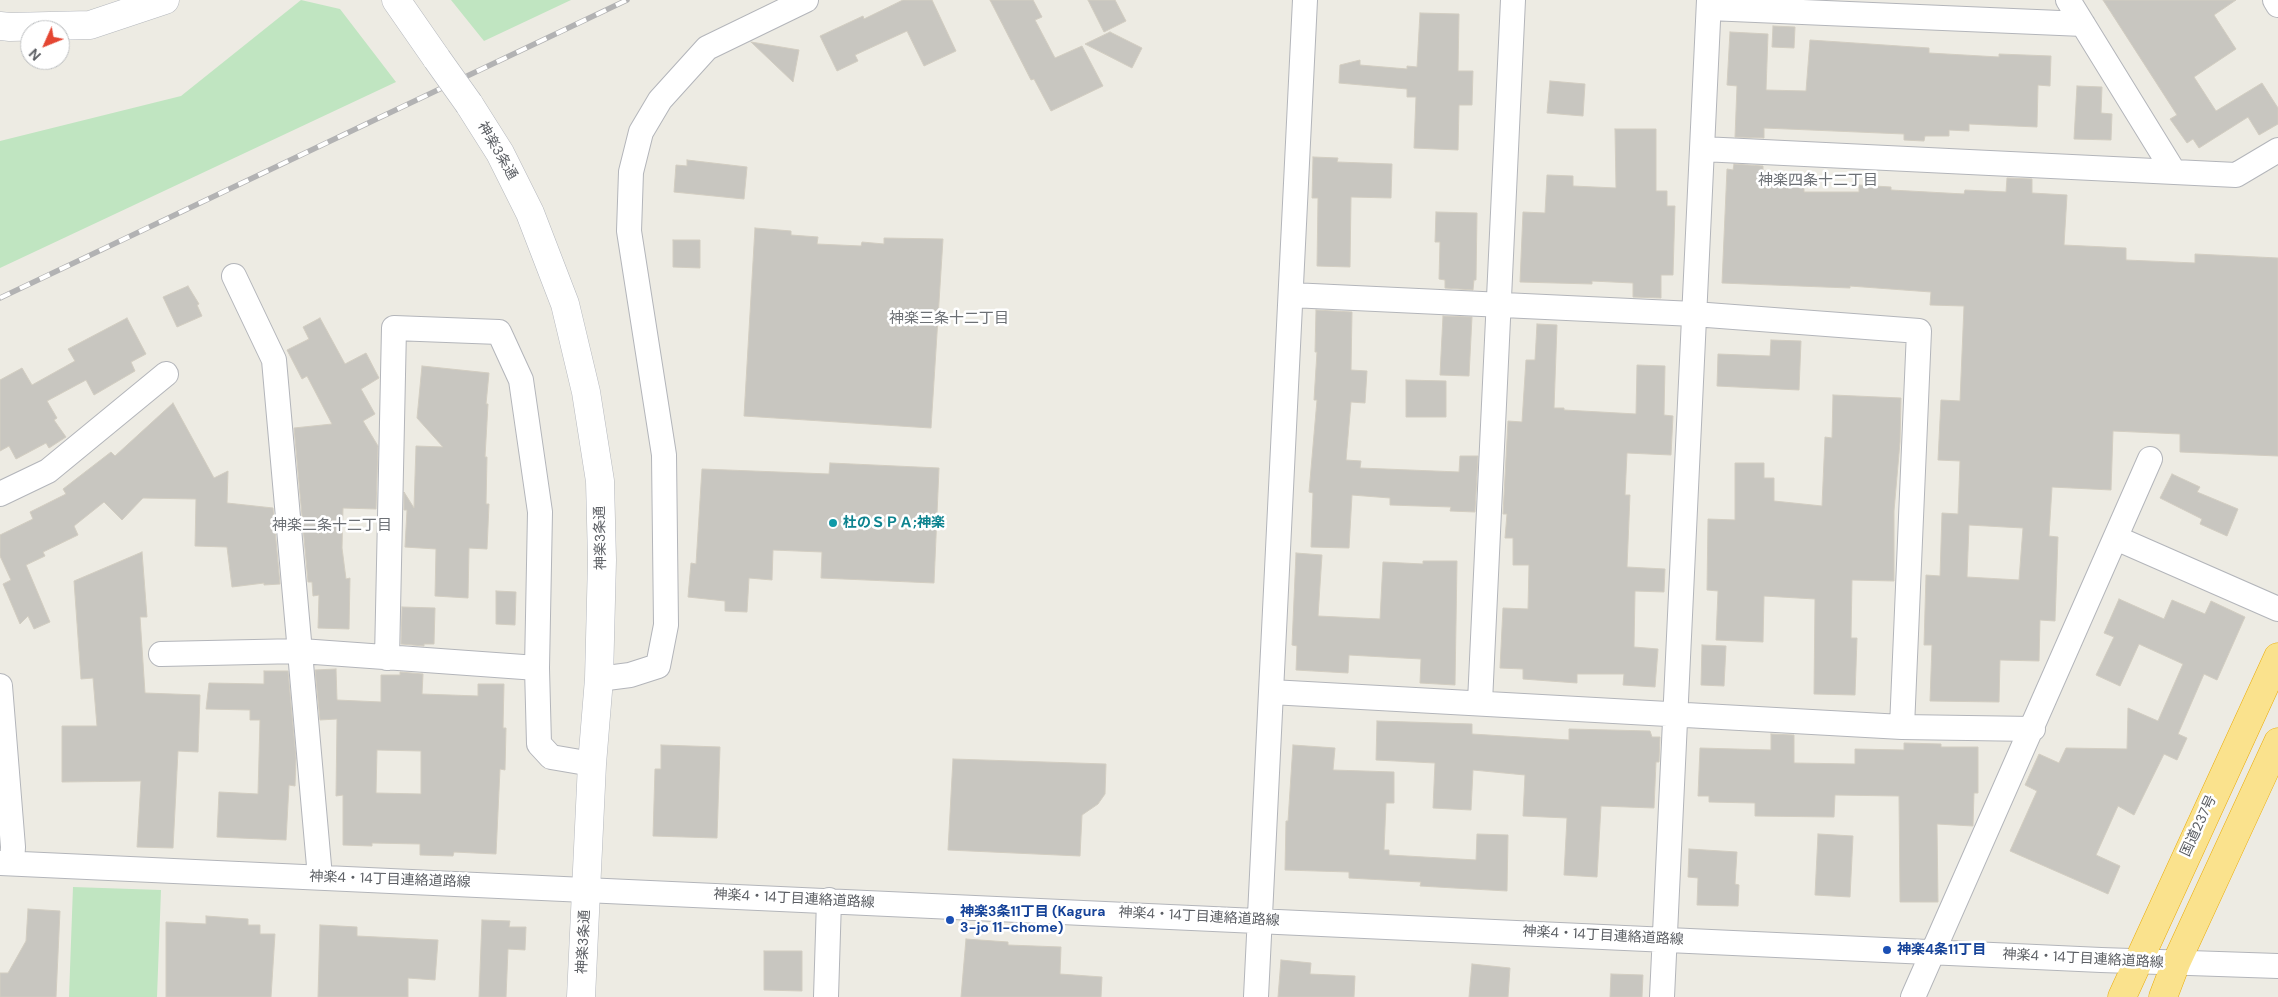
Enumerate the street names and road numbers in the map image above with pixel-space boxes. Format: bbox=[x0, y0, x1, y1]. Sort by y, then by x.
street label: 神楽3条通 bbox=[474, 119, 520, 183]
street label: 神楽3条通 bbox=[592, 506, 610, 570]
street label: 国道237号 bbox=[2178, 793, 2220, 859]
street label: 神楽4・14丁目連絡道路線 bbox=[309, 869, 471, 891]
street label: 神楽4・14丁目連絡道路線 bbox=[713, 886, 875, 912]
street label: 神楽4・14丁目連絡道路線 bbox=[1118, 904, 1280, 930]
street label: 神楽3条通 bbox=[574, 909, 594, 975]
street label: 神楽4・14丁目連絡道路線 bbox=[1522, 923, 1684, 949]
street label: 神楽4・14丁目連絡道路線 bbox=[2002, 946, 2164, 972]

